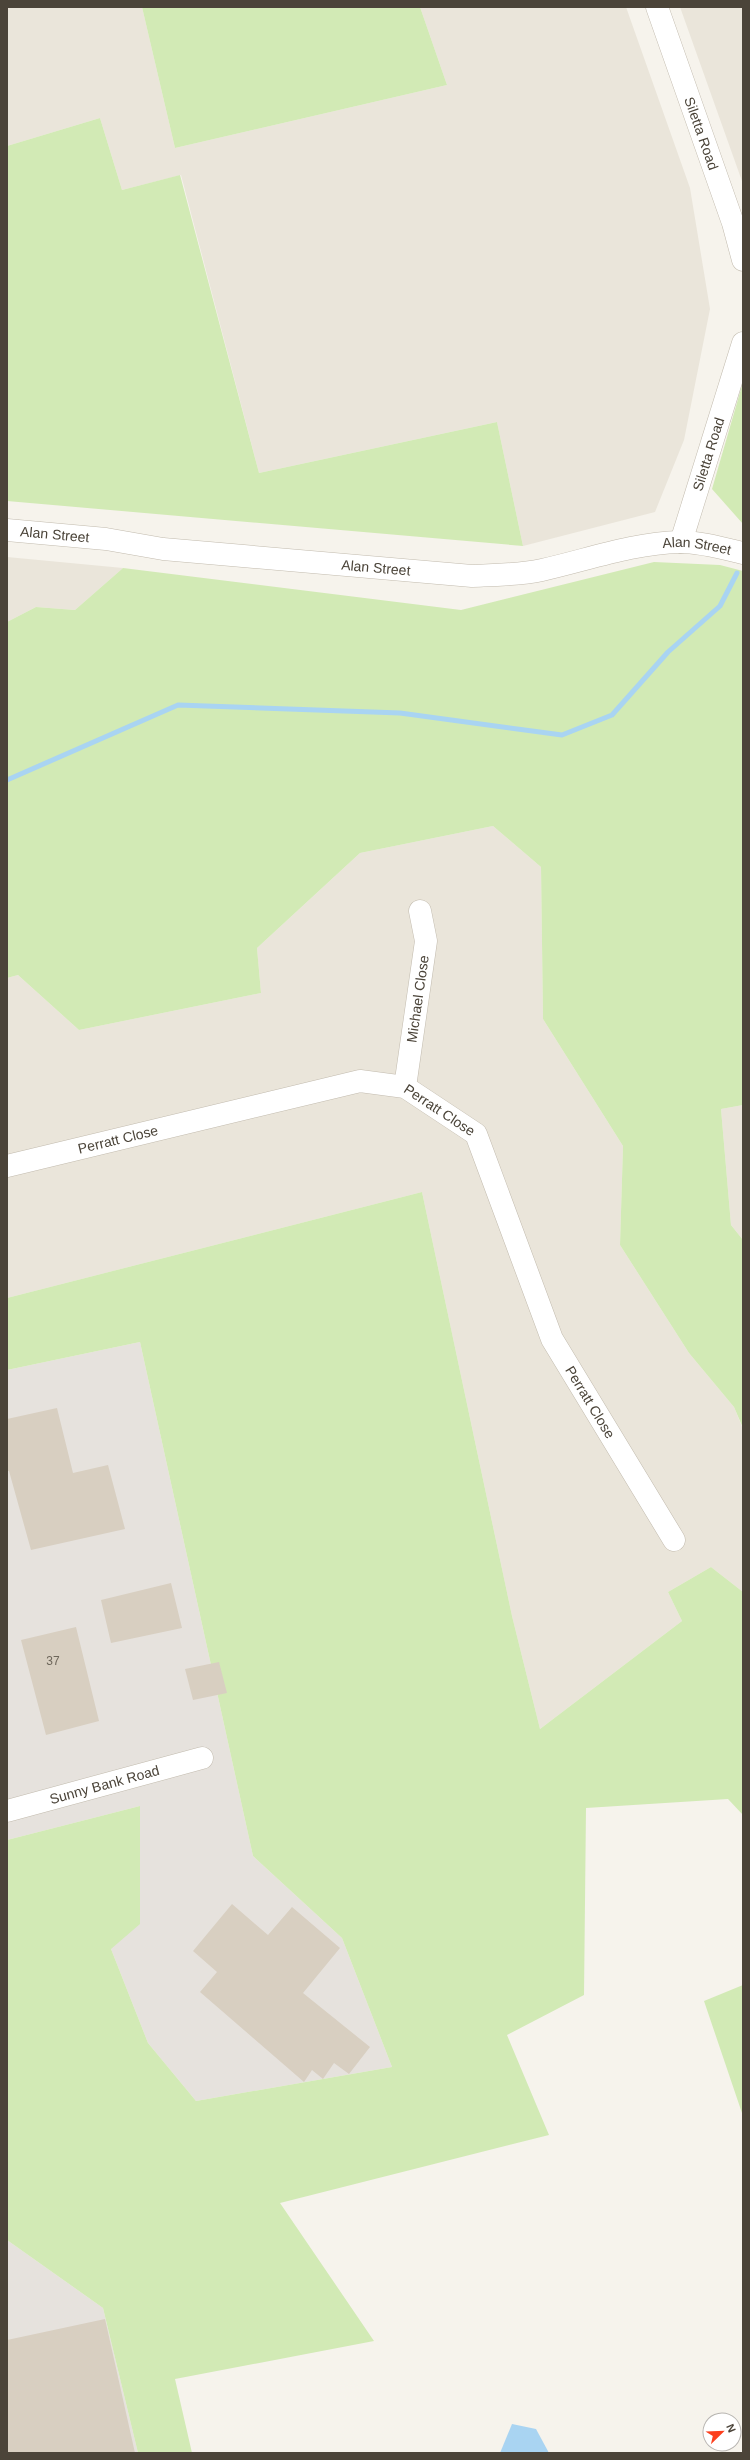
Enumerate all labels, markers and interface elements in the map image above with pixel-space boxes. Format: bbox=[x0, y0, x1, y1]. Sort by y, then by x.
street label: Siletta Road bbox=[681, 95, 722, 172]
street label: Siletta Road bbox=[689, 415, 727, 493]
street label: Alan Street bbox=[20, 523, 90, 545]
street label: Alan Street bbox=[662, 534, 733, 558]
street label: Alan Street bbox=[341, 557, 411, 579]
street label: Michael Close bbox=[403, 954, 432, 1044]
street label: Perratt Close bbox=[401, 1081, 478, 1139]
street label: Perratt Close bbox=[76, 1122, 160, 1157]
street label: Perratt Close bbox=[562, 1363, 618, 1441]
house number: 37 bbox=[46, 1654, 60, 1668]
street label: Sunny Bank Road bbox=[48, 1762, 161, 1807]
north arrow bbox=[702, 2412, 742, 2452]
text: N bbox=[724, 2422, 738, 2434]

